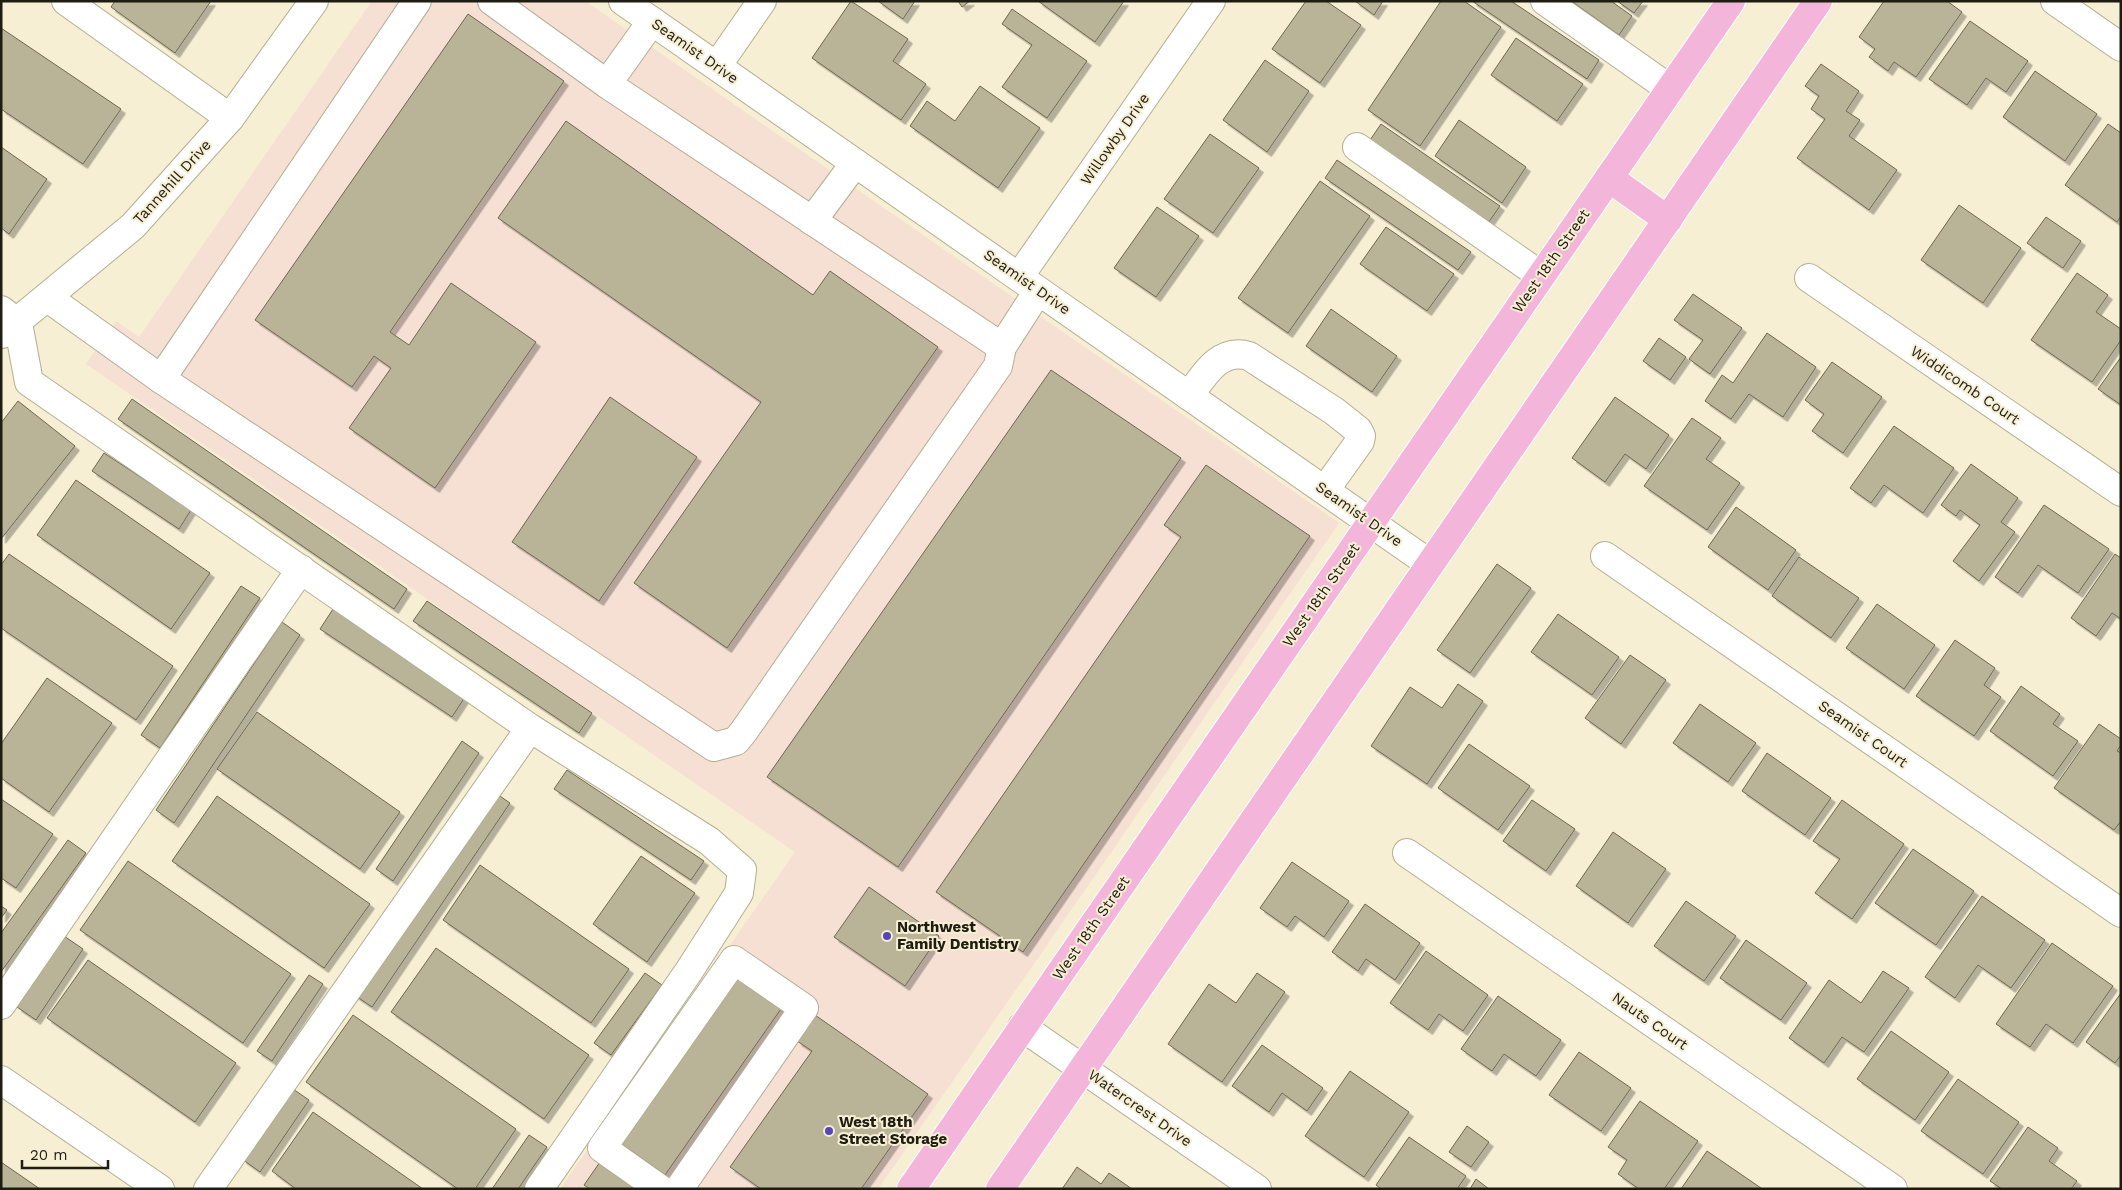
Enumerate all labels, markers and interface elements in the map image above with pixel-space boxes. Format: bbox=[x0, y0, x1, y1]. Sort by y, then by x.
street label: Seamist Drive bbox=[648, 14, 742, 88]
street label: Willowby Drive bbox=[1077, 90, 1153, 188]
street label: Tannehill Drive bbox=[129, 136, 215, 228]
street label: West 18th Street bbox=[1508, 205, 1594, 316]
street label: Seamist Drive bbox=[980, 245, 1074, 319]
street label: Widdicomb Court bbox=[1907, 342, 2024, 429]
street label: Seamist Drive bbox=[1312, 477, 1406, 551]
street label: West 18th Street bbox=[1278, 539, 1364, 650]
street label: Seamist Court bbox=[1815, 697, 1912, 772]
street label: West 18th Street bbox=[1048, 872, 1134, 983]
place label: Northwest Family Dentistry bbox=[897, 918, 1019, 953]
marker: Northwest Family Dentistry bbox=[881, 930, 893, 942]
street label: Nauts Court bbox=[1609, 988, 1692, 1054]
street label: Watercrest Drive bbox=[1085, 1066, 1195, 1150]
place label: West 18th Street Storage bbox=[839, 1113, 947, 1148]
marker: West 18th Street Storage bbox=[823, 1125, 835, 1137]
scale bar bbox=[22, 1138, 109, 1170]
text: 20 m bbox=[30, 1146, 68, 1164]

